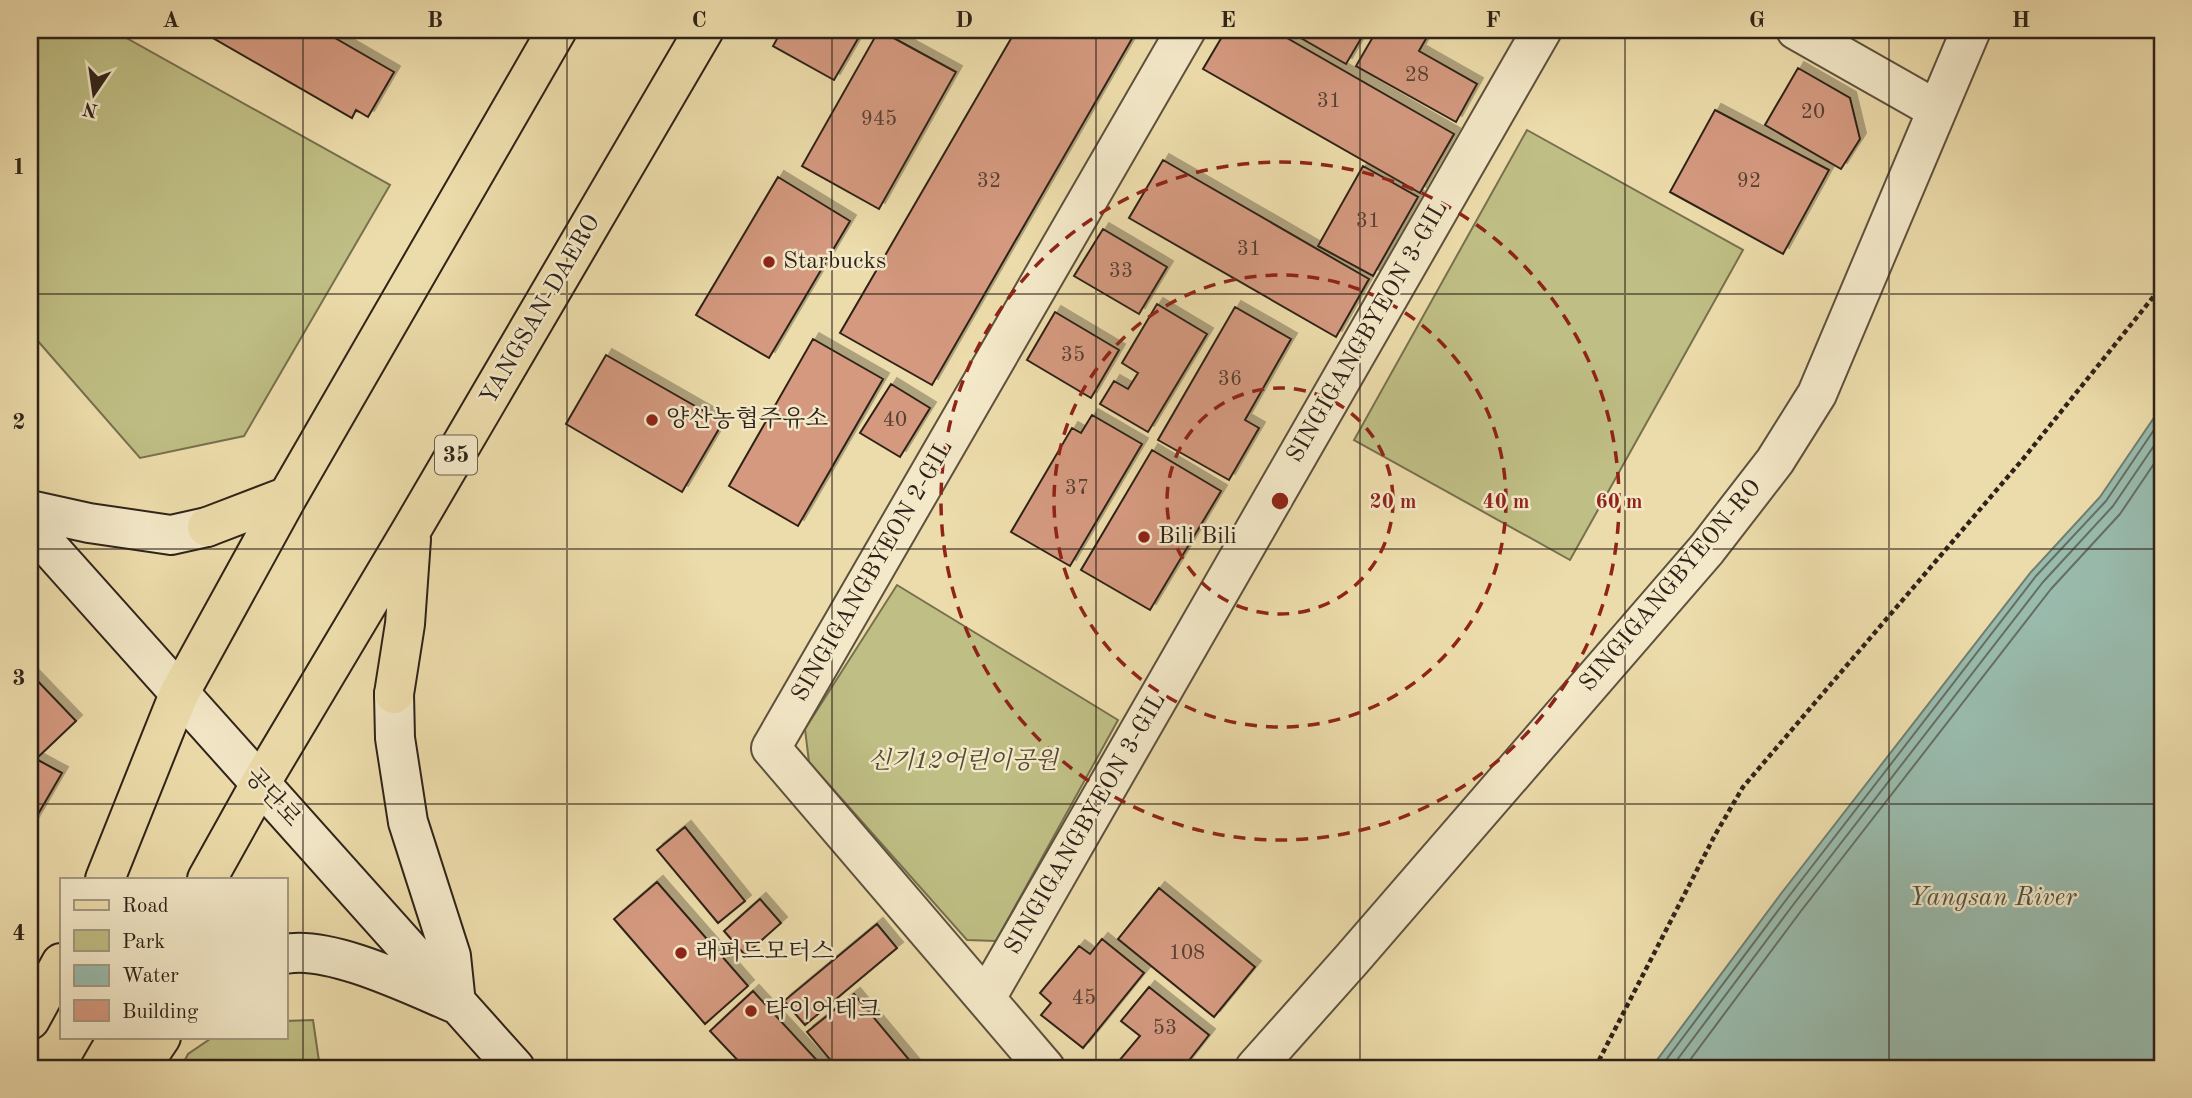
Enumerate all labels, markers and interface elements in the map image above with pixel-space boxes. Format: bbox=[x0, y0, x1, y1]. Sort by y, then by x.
text: A bbox=[162, 9, 180, 32]
text: B bbox=[427, 9, 443, 32]
text: C bbox=[691, 9, 707, 32]
text: D bbox=[955, 9, 973, 32]
text: E bbox=[1220, 9, 1236, 32]
text: F bbox=[1485, 9, 1501, 32]
text: G bbox=[1749, 9, 1765, 32]
text: H bbox=[2012, 9, 2030, 32]
north arrow bbox=[60, 60, 130, 130]
house number: 28 bbox=[1405, 65, 1429, 86]
house number: 31 bbox=[1317, 91, 1341, 112]
text: N bbox=[81, 97, 100, 119]
house number: 20 bbox=[1801, 102, 1825, 123]
house number: 945 bbox=[861, 109, 897, 130]
text: 1 bbox=[12, 156, 26, 179]
house number: 32 bbox=[977, 171, 1001, 192]
house number: 92 bbox=[1737, 171, 1761, 192]
street label: SINGIGANGBYEON 3-GIL bbox=[1283, 197, 1453, 467]
street label: YANGSAN-DAERO bbox=[477, 211, 605, 409]
house number: 31 bbox=[1356, 211, 1380, 232]
house number: 31 bbox=[1237, 239, 1261, 260]
place label: Starbucks bbox=[783, 250, 886, 274]
marker: Starbucks bbox=[761, 254, 777, 270]
house number: 33 bbox=[1109, 261, 1133, 282]
house number: 35 bbox=[1061, 345, 1085, 366]
house number: 36 bbox=[1218, 369, 1242, 390]
place label: 양산농협주유소 bbox=[666, 406, 828, 432]
house number: 40 bbox=[883, 410, 907, 431]
text: 2 bbox=[12, 411, 26, 434]
marker: 양산농협주유소 bbox=[644, 412, 660, 428]
road number: 35 bbox=[435, 436, 477, 475]
street label: SINGIGANGBYEON 2-GIL bbox=[788, 436, 958, 706]
street label: SINGIGANGBYEON-RO bbox=[1576, 476, 1766, 696]
house number: 37 bbox=[1065, 478, 1089, 499]
centre of rings bbox=[1268, 489, 1292, 513]
text: 20 m bbox=[1369, 492, 1417, 513]
text: 40 m bbox=[1482, 492, 1530, 513]
text: 60 m bbox=[1595, 492, 1643, 513]
place label: Bili Bili bbox=[1158, 525, 1237, 549]
marker: Bili Bili bbox=[1136, 529, 1152, 545]
text: 3 bbox=[12, 667, 26, 690]
street label: SINGIGANGBYEON 3-GIL bbox=[1001, 689, 1171, 959]
park label: 신기12어린이공원 bbox=[868, 747, 1060, 774]
street label: 공단로 bbox=[240, 763, 306, 832]
legend bbox=[60, 878, 287, 1038]
water label: Yangsan River bbox=[1910, 885, 2077, 911]
text: Road bbox=[122, 896, 169, 917]
text: 4 bbox=[12, 922, 26, 945]
text: Park bbox=[122, 932, 165, 953]
place label: 래퍼드모터스 bbox=[695, 939, 834, 965]
house number: 108 bbox=[1169, 943, 1205, 964]
marker: 래퍼드모터스 bbox=[673, 945, 689, 961]
text: Water bbox=[122, 966, 179, 987]
house number: 45 bbox=[1072, 988, 1096, 1009]
place label: 타이어테크 bbox=[765, 997, 881, 1023]
text: Building bbox=[122, 1002, 199, 1023]
marker: 타이어테크 bbox=[743, 1003, 759, 1019]
house number: 53 bbox=[1153, 1018, 1177, 1039]

